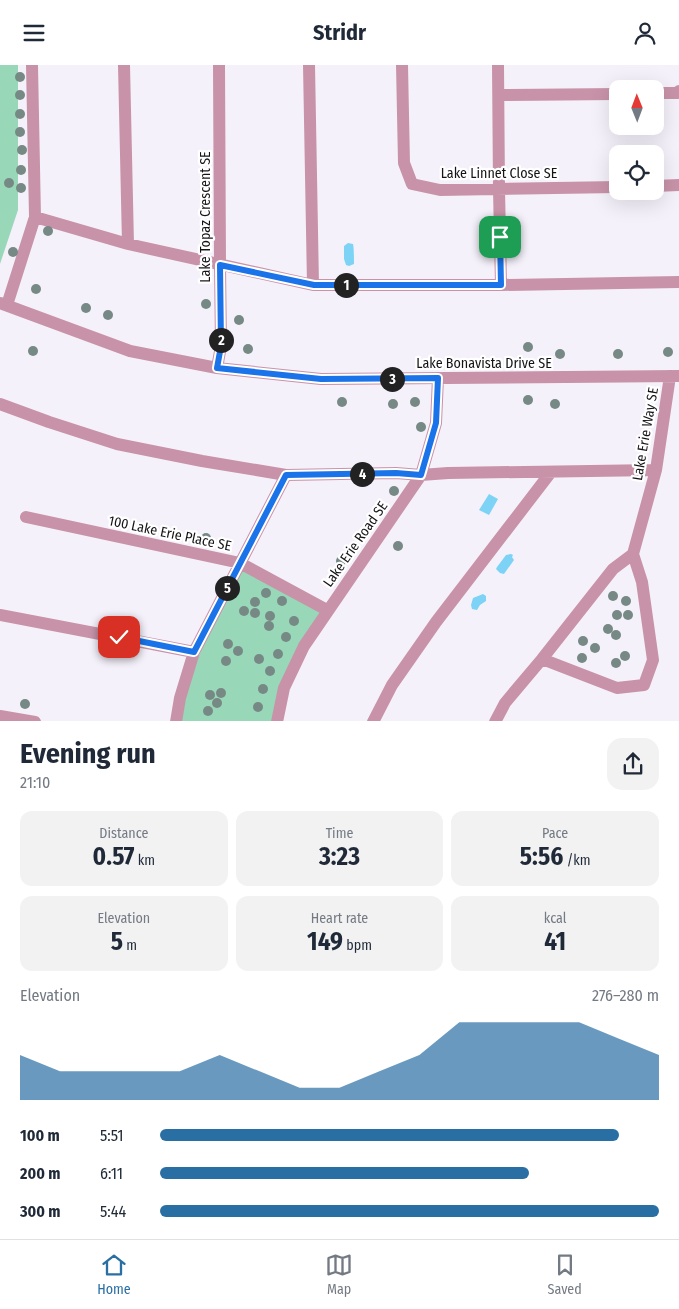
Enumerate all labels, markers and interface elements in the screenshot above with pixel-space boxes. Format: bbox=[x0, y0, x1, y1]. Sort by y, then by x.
icon: menu bbox=[20, 19, 48, 47]
text: Stridr bbox=[313, 19, 366, 46]
icon: person bbox=[631, 19, 659, 47]
north arrow bbox=[609, 80, 664, 135]
map controls bbox=[609, 80, 664, 200]
button: locate bbox=[609, 145, 664, 200]
street label: Lake Topaz Crescent SE bbox=[197, 151, 214, 283]
street label: Lake Linnet Close SE bbox=[441, 165, 558, 182]
pin bbox=[479, 216, 521, 258]
icon: arrive bbox=[486, 223, 514, 251]
pin: 1 bbox=[334, 273, 358, 297]
text: 1 bbox=[344, 277, 349, 294]
pin: 2 bbox=[208, 327, 234, 353]
text: 2 bbox=[218, 332, 225, 349]
street label: Lake Bonavista Drive SE bbox=[416, 355, 552, 372]
pin: 3 bbox=[380, 367, 404, 391]
text: 3 bbox=[389, 371, 396, 388]
street label: Lake Erie Way SE bbox=[629, 386, 662, 482]
pin: 4 bbox=[350, 461, 374, 487]
text: 4 bbox=[359, 466, 366, 483]
street label: Lake Erie Road SE bbox=[320, 498, 391, 590]
street label: 100 Lake Erie Place SE bbox=[107, 512, 233, 555]
pin: 5 bbox=[214, 575, 240, 601]
text: 5 bbox=[224, 580, 231, 597]
pin bbox=[98, 616, 140, 658]
icon: check bbox=[105, 623, 133, 651]
text: Evening run bbox=[20, 737, 156, 770]
button: share bbox=[607, 738, 659, 790]
text: 21:10 bbox=[20, 773, 50, 792]
text: Distance bbox=[99, 825, 148, 842]
text: Time bbox=[326, 825, 353, 842]
text: Pace bbox=[542, 825, 568, 842]
text: 0.57 bbox=[93, 842, 135, 872]
text: 3:23 bbox=[319, 842, 360, 872]
text: 5:56 bbox=[520, 842, 563, 872]
text: km bbox=[135, 852, 155, 869]
text: /km bbox=[563, 852, 591, 869]
text: Elevation bbox=[97, 910, 150, 927]
text: Heart rate bbox=[311, 910, 368, 927]
text: kcal bbox=[544, 910, 567, 927]
text: 5 bbox=[111, 927, 123, 957]
text: 149 bbox=[307, 927, 343, 957]
text: 41 bbox=[544, 927, 566, 957]
text: m bbox=[123, 937, 137, 954]
text: bpm bbox=[343, 937, 372, 954]
text: Elevation bbox=[20, 986, 80, 1005]
text: 276–280 m bbox=[592, 986, 659, 1005]
text: 100 m bbox=[20, 1126, 60, 1145]
text: 5:51 bbox=[100, 1126, 124, 1145]
text: 200 m bbox=[20, 1164, 60, 1183]
text: 6:11 bbox=[100, 1164, 123, 1183]
text: 300 m bbox=[20, 1202, 61, 1221]
text: 5:44 bbox=[100, 1202, 126, 1221]
tab: Home bbox=[97, 1251, 131, 1298]
tab: Map bbox=[325, 1251, 353, 1298]
tab: Saved bbox=[548, 1251, 582, 1298]

